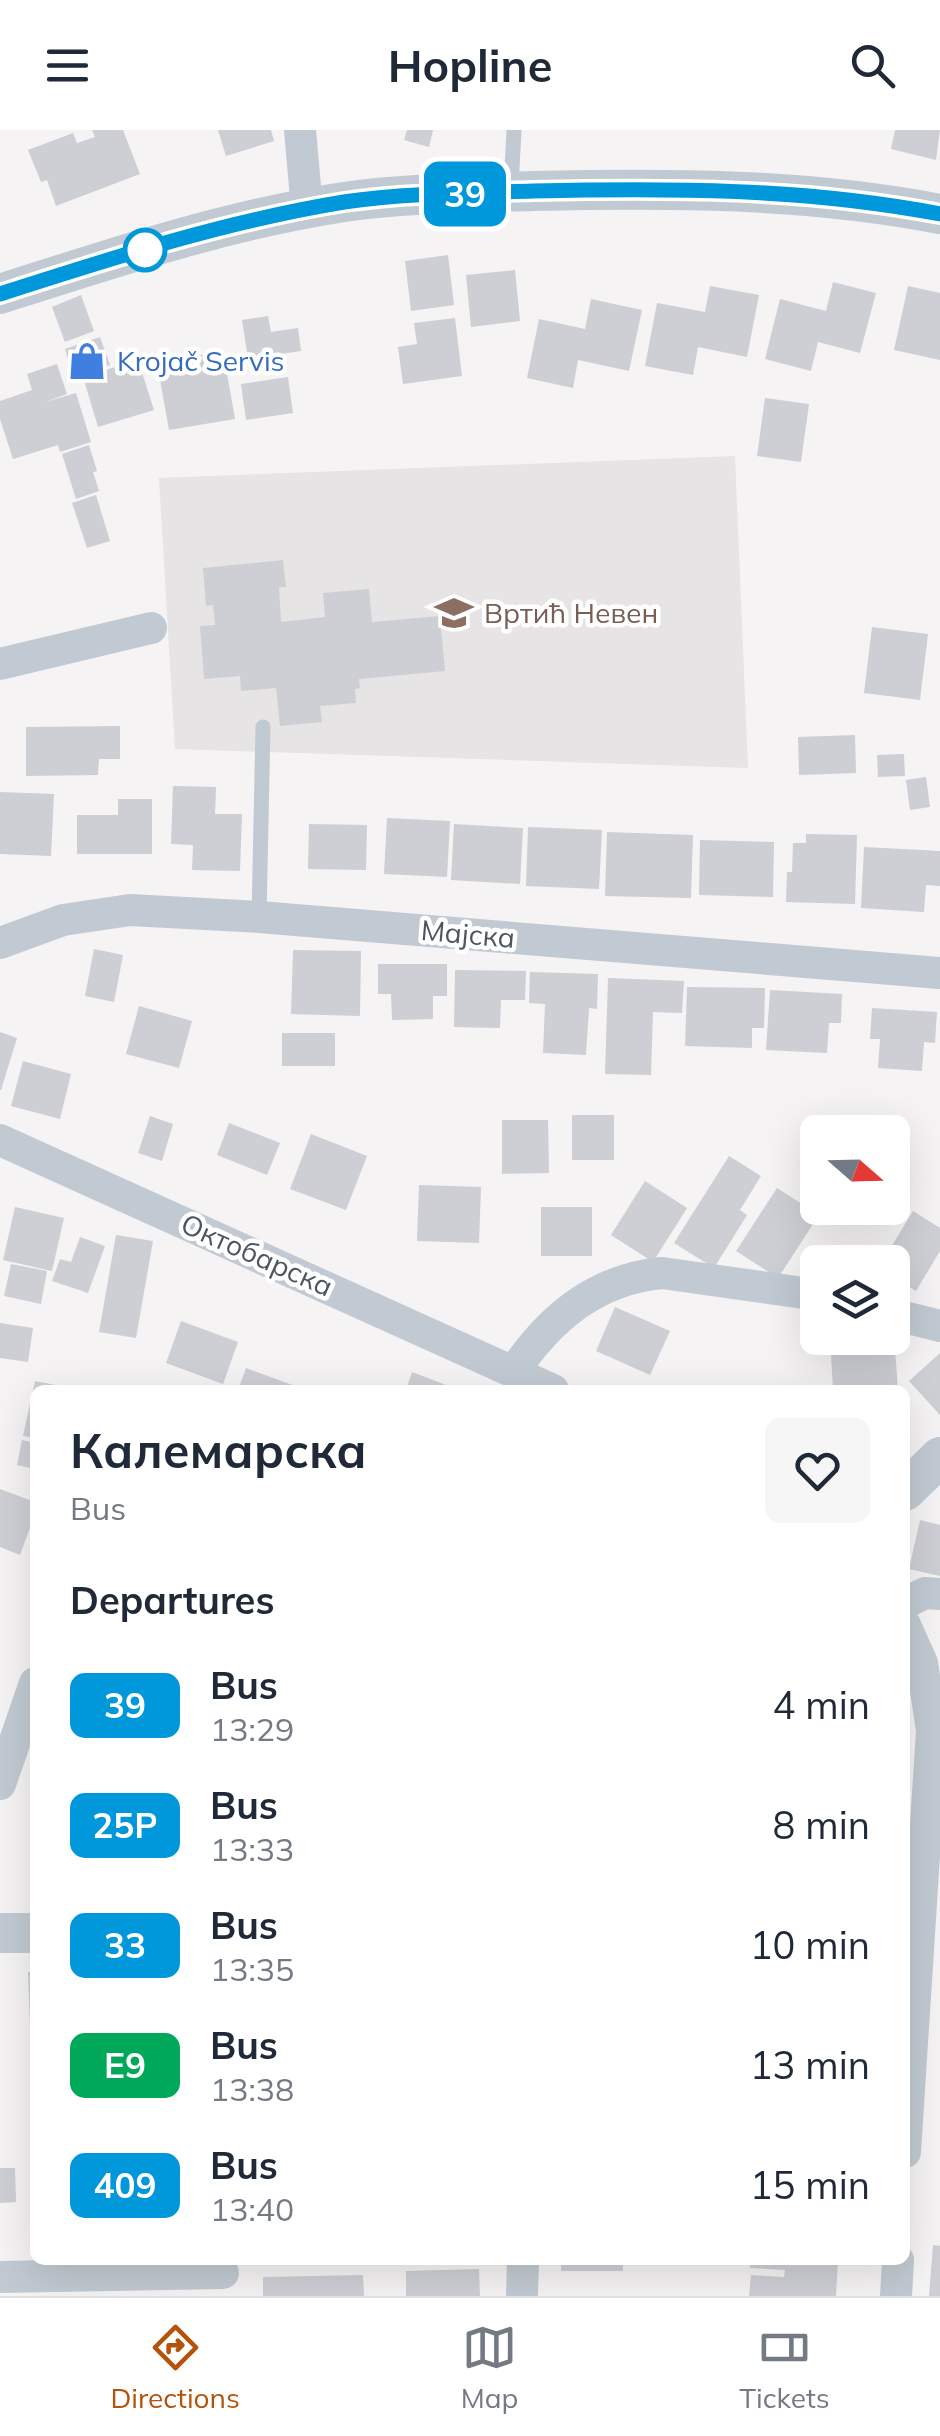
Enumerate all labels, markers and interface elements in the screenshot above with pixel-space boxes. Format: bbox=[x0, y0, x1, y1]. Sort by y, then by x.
text: Hopline bbox=[388, 37, 552, 93]
icon: menu bbox=[40, 38, 95, 93]
icon: search bbox=[845, 38, 900, 93]
line badge: 39 bbox=[420, 162, 510, 226]
text: 39 bbox=[444, 172, 486, 216]
unlabelled marker bbox=[124, 229, 166, 271]
shop icon: Krojač Servis bbox=[66, 340, 108, 382]
place label: Krojač Servis bbox=[117, 343, 284, 378]
school or university icon: Вртић Невен bbox=[433, 592, 475, 634]
place label: Вртић Невен bbox=[484, 595, 658, 630]
street label: Мајска bbox=[420, 912, 517, 955]
north arrow bbox=[800, 1115, 910, 1225]
map controls bbox=[800, 1115, 910, 1355]
street label: Октобарска bbox=[176, 1206, 338, 1304]
button: layers bbox=[800, 1245, 910, 1355]
button: heart bbox=[765, 1418, 870, 1523]
text: Калемарска bbox=[70, 1420, 367, 1480]
text: Bus bbox=[70, 1488, 126, 1528]
text: Departures bbox=[70, 1576, 274, 1624]
text: Bus bbox=[210, 1661, 278, 1709]
text: 4 min bbox=[773, 1681, 870, 1729]
text: 39 bbox=[104, 1683, 146, 1727]
text: 13:29 bbox=[210, 1709, 294, 1749]
text: Bus bbox=[210, 1781, 278, 1829]
text: 8 min bbox=[773, 1801, 870, 1849]
text: 25P bbox=[92, 1803, 158, 1847]
text: 13:33 bbox=[210, 1829, 294, 1869]
text: Bus bbox=[210, 1901, 278, 1949]
text: 10 min bbox=[750, 1921, 870, 1969]
text: 33 bbox=[104, 1923, 146, 1967]
text: 13:35 bbox=[210, 1949, 294, 1989]
text: Bus bbox=[210, 2021, 278, 2069]
text: 13 min bbox=[750, 2041, 870, 2089]
text: E9 bbox=[104, 2043, 146, 2087]
text: 13:38 bbox=[210, 2069, 294, 2109]
text: Bus bbox=[210, 2141, 278, 2189]
text: 15 min bbox=[750, 2161, 870, 2209]
text: 409 bbox=[93, 2163, 157, 2207]
text: 13:40 bbox=[210, 2189, 294, 2229]
tab: Directions bbox=[110, 2320, 240, 2415]
tab: Map bbox=[461, 2320, 518, 2415]
tab: Tickets bbox=[739, 2320, 830, 2415]

